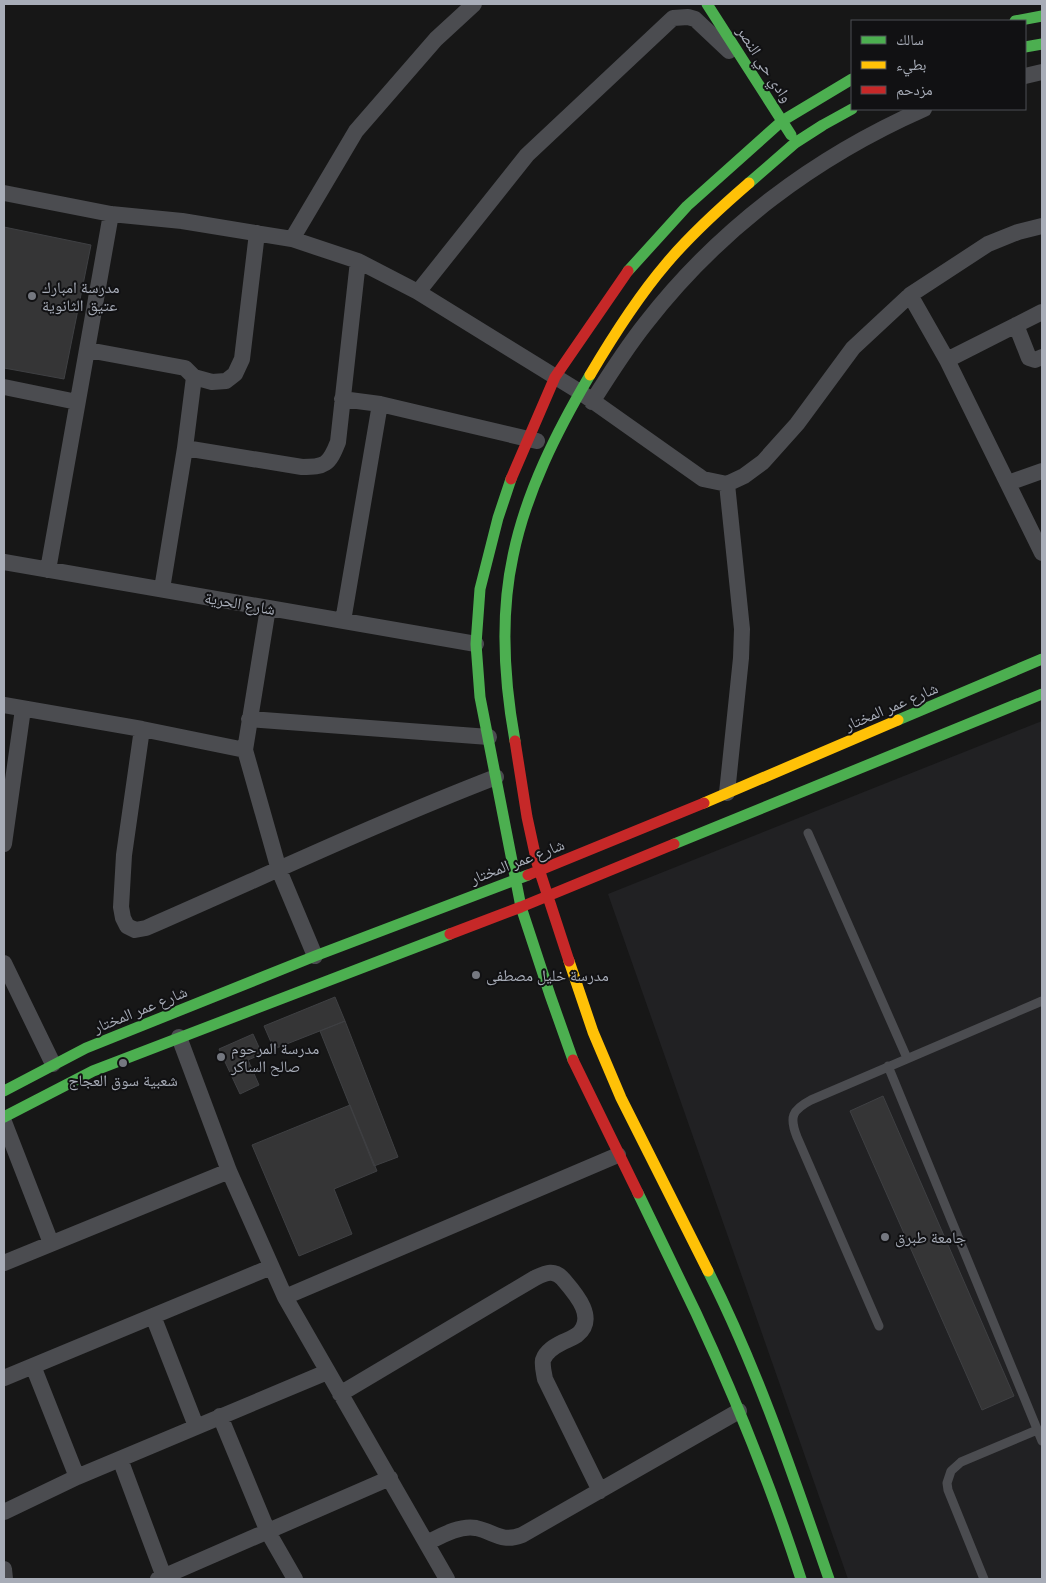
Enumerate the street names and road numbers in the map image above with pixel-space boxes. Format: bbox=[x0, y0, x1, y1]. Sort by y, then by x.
street label: وادي حي النصر bbox=[730, 22, 796, 108]
street label: شارع الحرية bbox=[203, 588, 277, 620]
street label: شارع عمر المختار bbox=[841, 678, 941, 736]
street label: شارع عمر المختار bbox=[466, 835, 567, 889]
street label: شارع عمر المختار bbox=[90, 982, 190, 1038]

